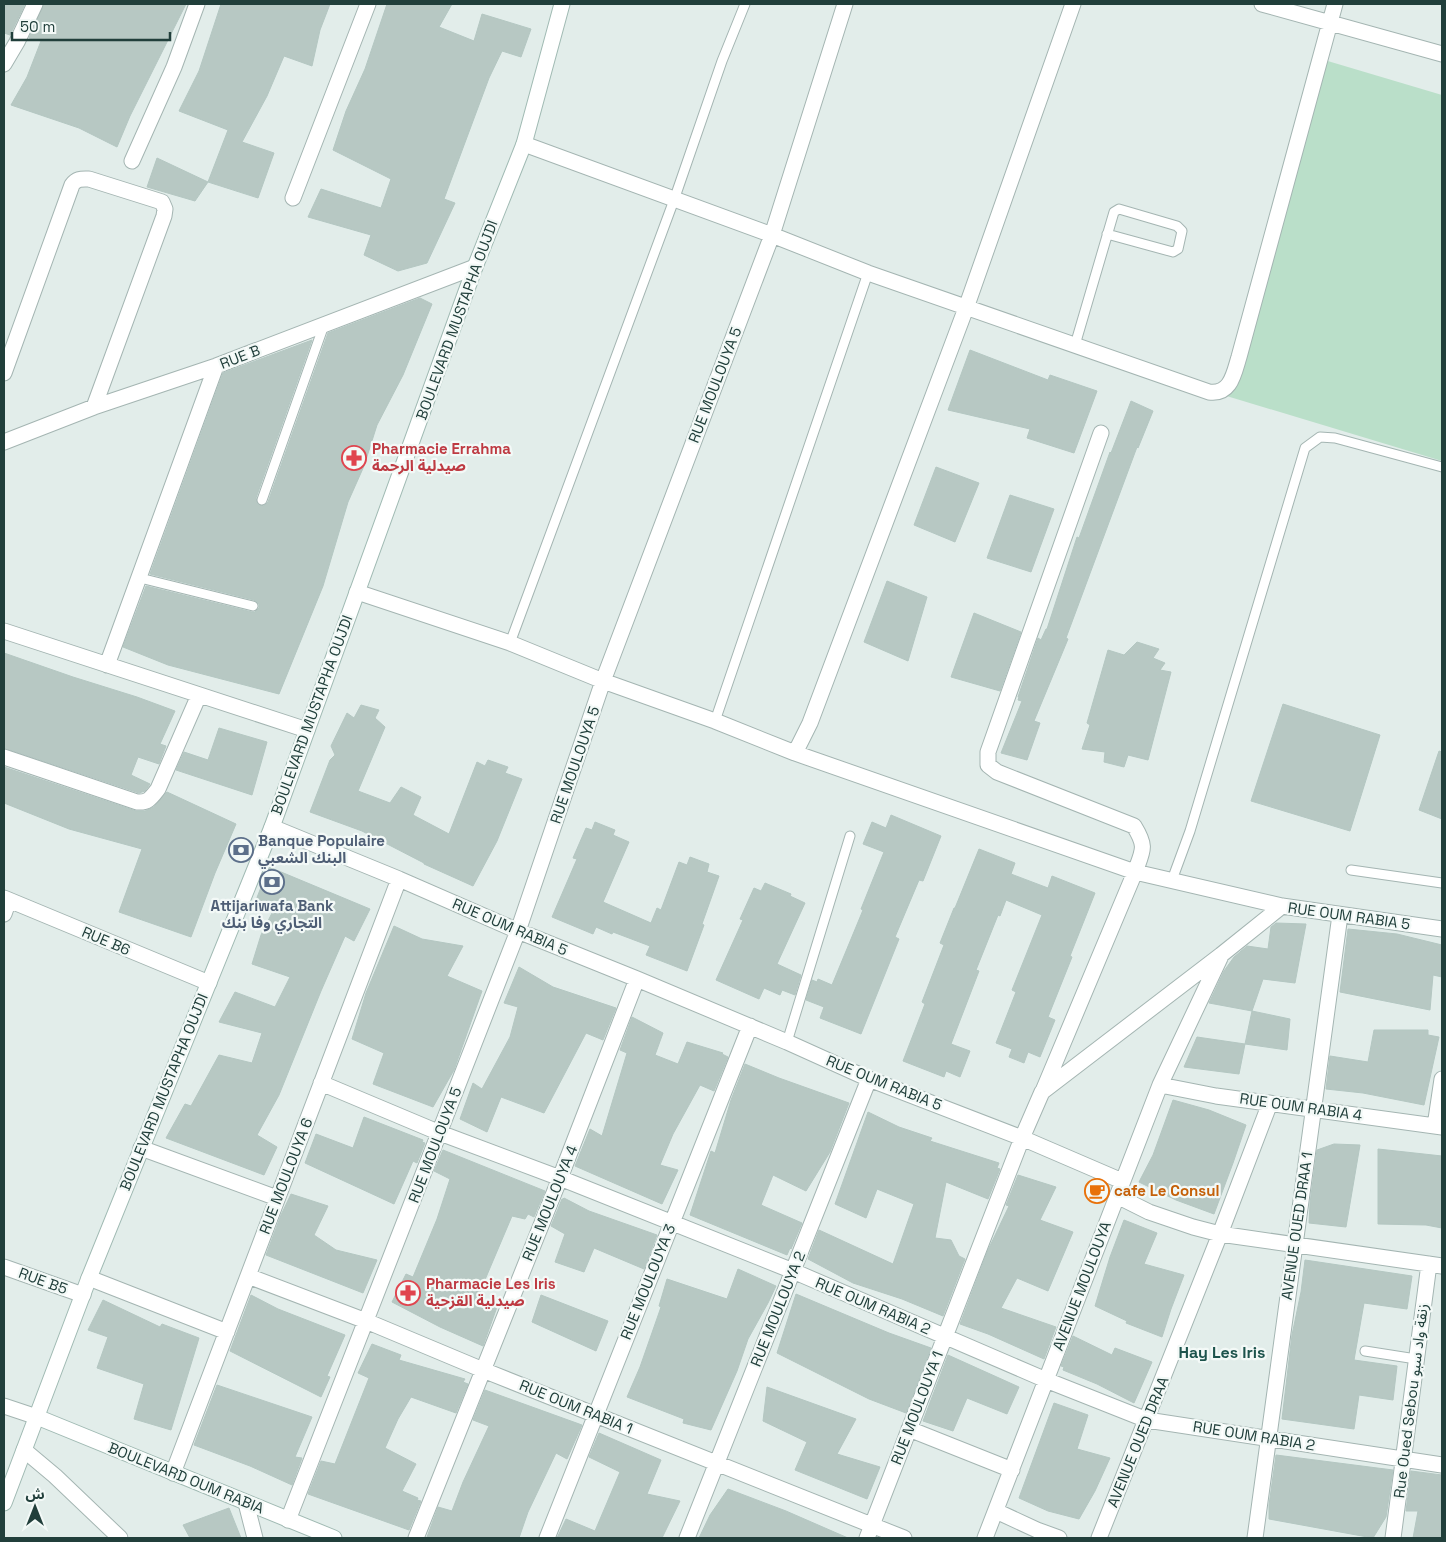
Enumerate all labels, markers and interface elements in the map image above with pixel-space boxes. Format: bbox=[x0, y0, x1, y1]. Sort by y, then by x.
scale bar bbox=[12, 10, 170, 42]
text: 50 m bbox=[20, 17, 55, 36]
street label: BOULEVARD MUSTAPHA OUJDI bbox=[411, 217, 502, 422]
street label: RUE MOULOUYA 5 bbox=[684, 324, 745, 446]
street label: RUE B bbox=[217, 340, 263, 373]
place label: Pharmacie Errahma صيدلية الرحمة bbox=[372, 439, 511, 475]
pharmacy icon: Pharmacie Errahma صيدلية الرحمة bbox=[341, 445, 367, 471]
street label: BOULEVARD MUSTAPHA OUJDI bbox=[266, 612, 357, 817]
street label: RUE MOULOUYA 5 bbox=[546, 704, 603, 826]
place label: Banque Populaire البنك الشعبي bbox=[258, 831, 385, 869]
bank icon: Banque Populaire البنك الشعبي bbox=[228, 837, 254, 863]
bank icon: Attijariwafa Bank التجاري وفا بنك bbox=[259, 869, 285, 895]
street label: RUE OUM RABIA 5 bbox=[450, 894, 571, 959]
place label: Attijariwafa Bank التجاري وفا بنك bbox=[211, 896, 334, 934]
street label: RUE OUM RABIA 5 bbox=[1287, 898, 1411, 933]
street label: RUE B6 bbox=[79, 922, 133, 959]
street label: BOULEVARD MUSTAPHA OUJDI bbox=[115, 990, 212, 1193]
street label: RUE OUM RABIA 5 bbox=[824, 1051, 945, 1114]
street label: RUE MOULOUYA 5 bbox=[404, 1084, 465, 1206]
street label: RUE OUM RABIA 4 bbox=[1239, 1088, 1364, 1125]
street label: RUE MOULOUYA 6 bbox=[255, 1115, 316, 1237]
street label: RUE MOULOUYA 4 bbox=[518, 1142, 581, 1263]
street label: AVENUE OUED DRAA 1 bbox=[1277, 1151, 1316, 1301]
cafe icon: cafe Le Consul bbox=[1084, 1178, 1110, 1204]
place label: cafe Le Consul bbox=[1114, 1181, 1219, 1200]
street label: AVENUE MOULOUYA bbox=[1048, 1218, 1115, 1353]
street label: RUE MOULOUYA 3 bbox=[616, 1221, 679, 1342]
street label: RUE MOULOUYA 2 bbox=[746, 1248, 809, 1369]
street label: RUE B5 bbox=[16, 1263, 70, 1298]
street label: RUE OUM RABIA 2 bbox=[813, 1273, 934, 1338]
place label: Pharmacie Les Iris صيدلية القزحية bbox=[426, 1274, 556, 1310]
pharmacy icon: Pharmacie Les Iris صيدلية القزحية bbox=[395, 1280, 421, 1306]
street label: Rue Oued Sebou زنقة واد سبو bbox=[1389, 1303, 1432, 1499]
district label: Hay Les Iris bbox=[1179, 1342, 1266, 1363]
street label: RUE MOULOUYA 1 bbox=[886, 1348, 947, 1467]
street label: AVENUE OUED DRAA bbox=[1103, 1373, 1173, 1510]
street label: RUE OUM RABIA 1 bbox=[517, 1375, 636, 1438]
street label: RUE OUM RABIA 2 bbox=[1192, 1416, 1316, 1455]
street label: BOULEVARD OUM RABIA bbox=[105, 1438, 267, 1518]
north arrow bbox=[10, 1482, 60, 1532]
text: ش bbox=[25, 1485, 45, 1503]

